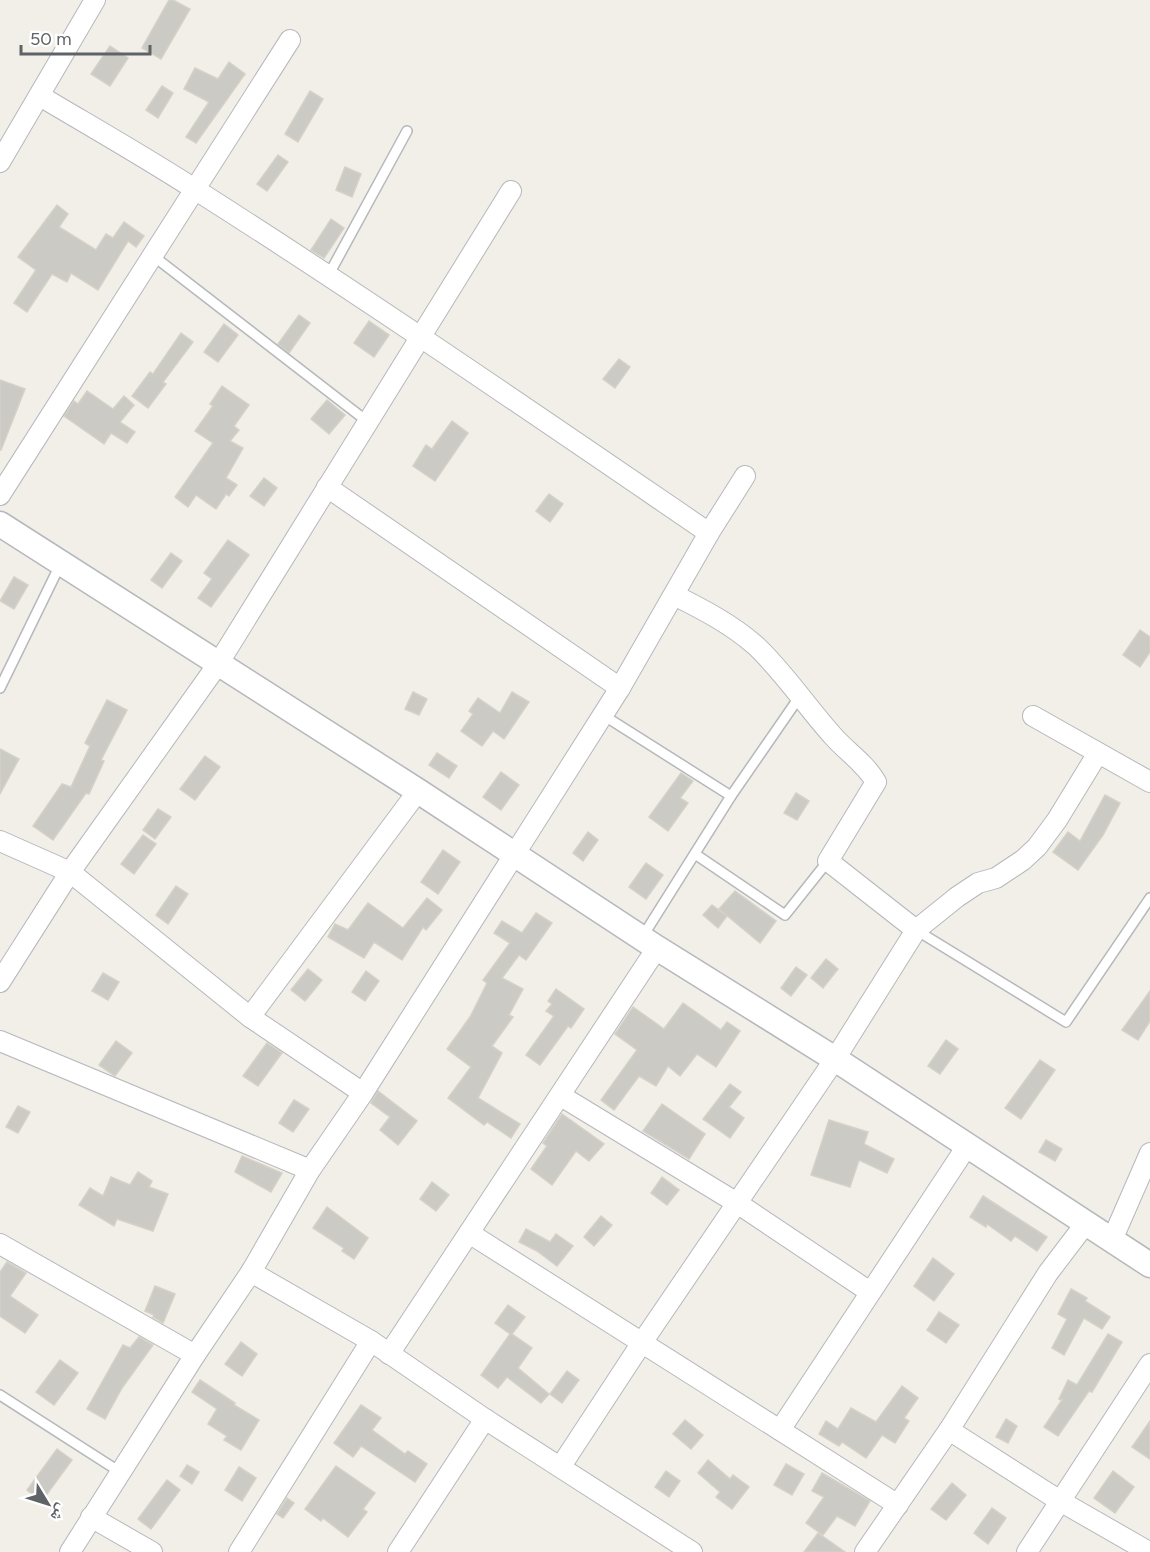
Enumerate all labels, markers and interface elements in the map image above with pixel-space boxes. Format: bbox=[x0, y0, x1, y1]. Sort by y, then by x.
scale bar bbox=[21, 18, 150, 56]
text: 50 m bbox=[30, 28, 72, 50]
north arrow bbox=[18, 1474, 78, 1534]
text: ش bbox=[47, 1500, 72, 1525]

